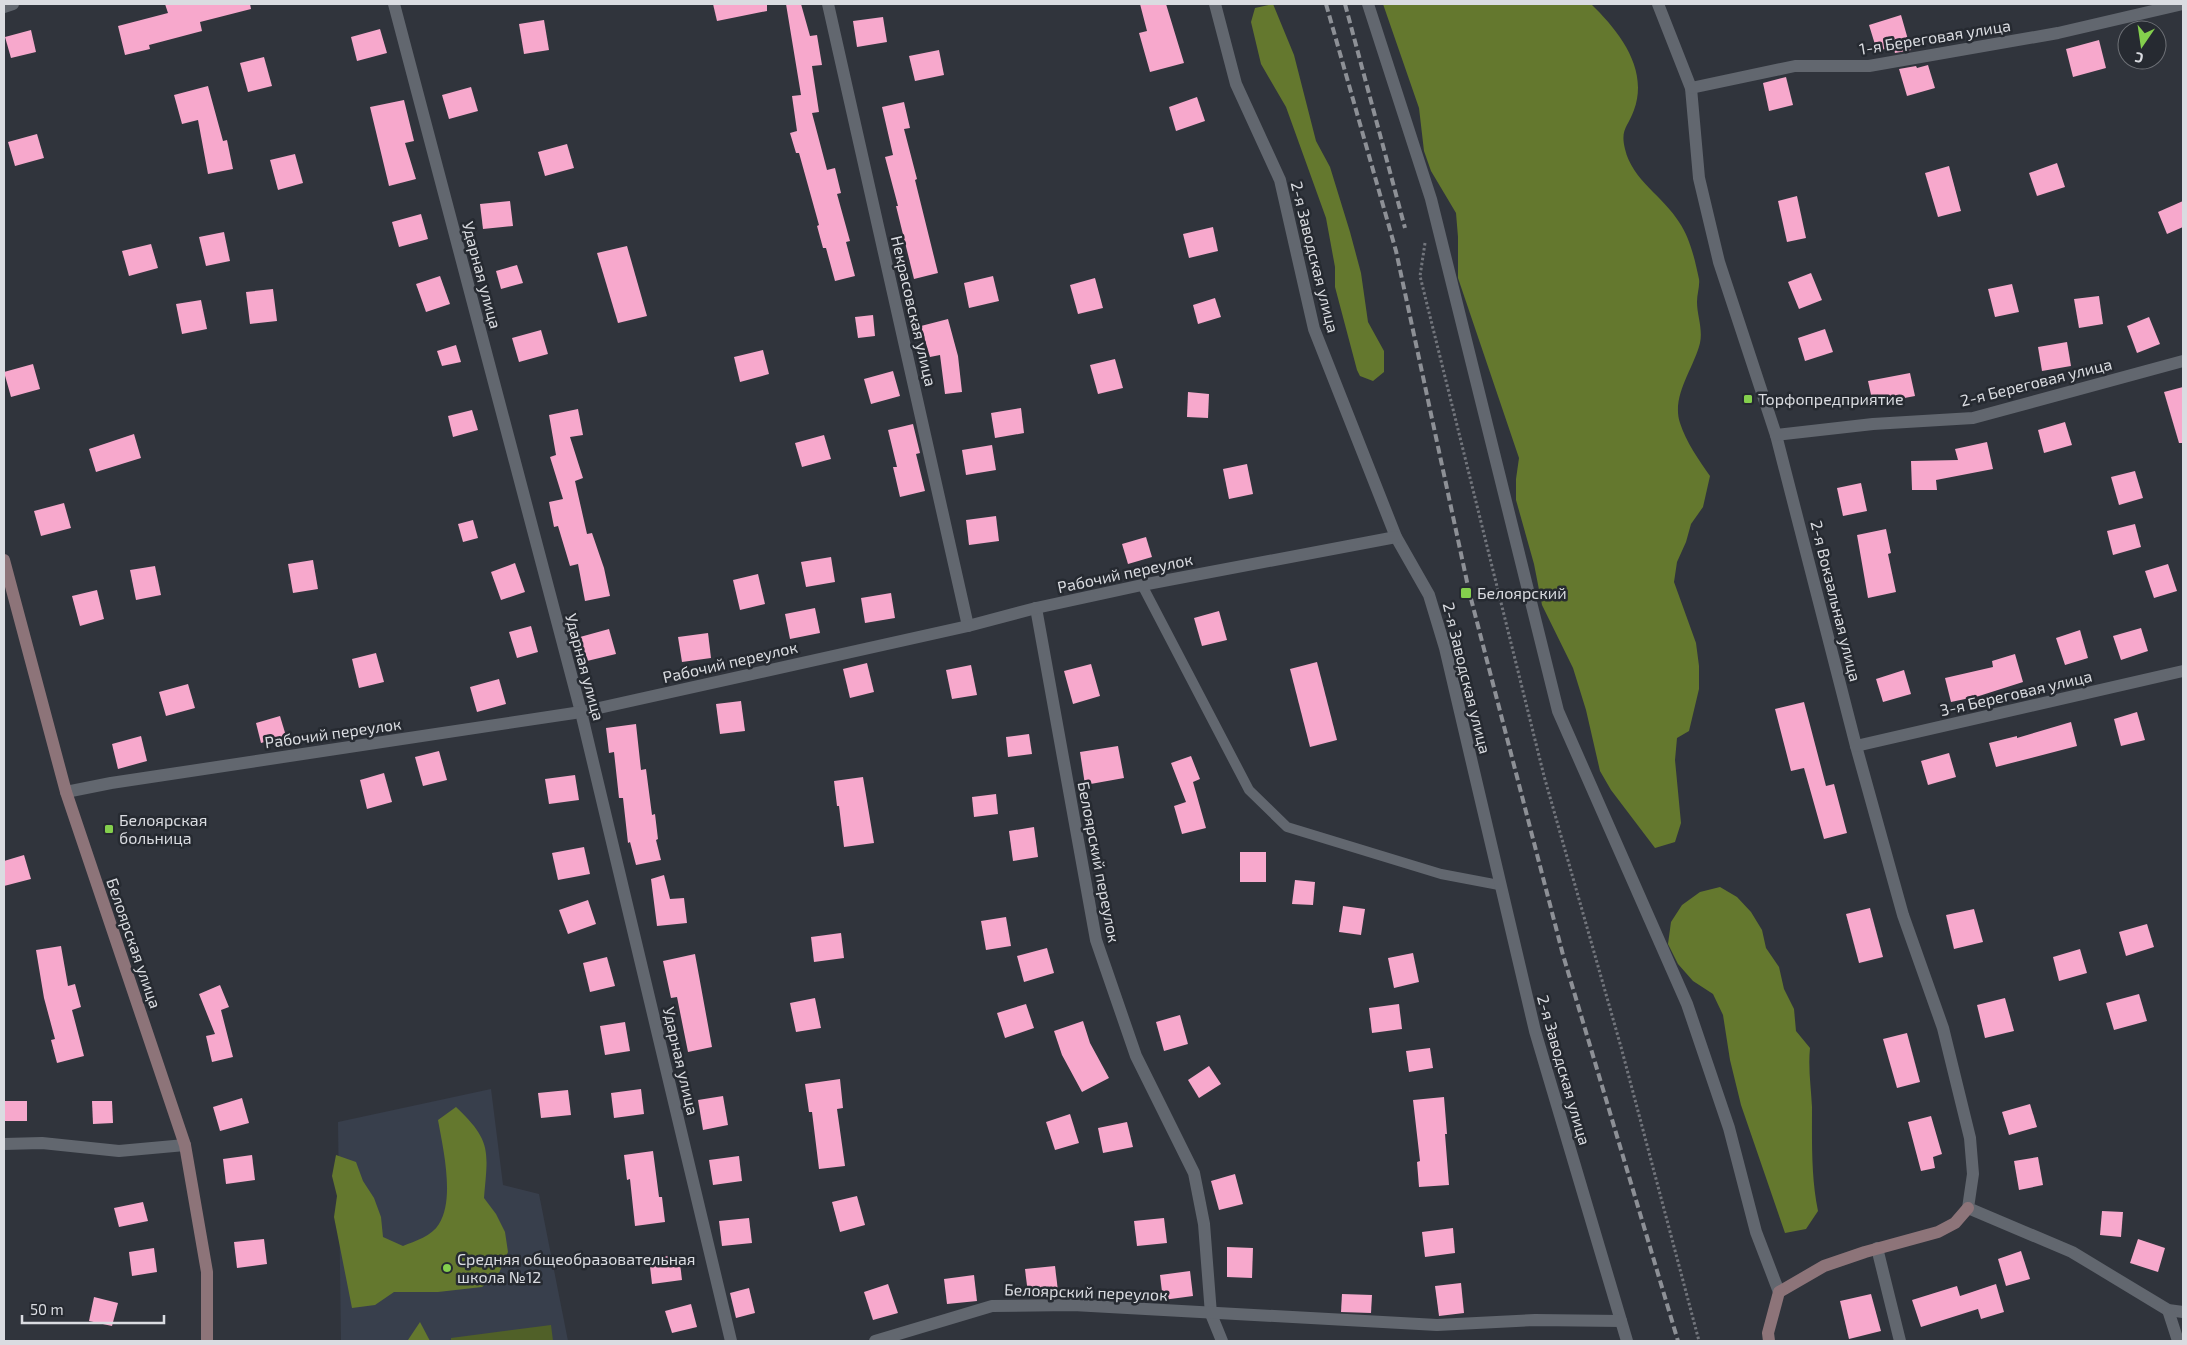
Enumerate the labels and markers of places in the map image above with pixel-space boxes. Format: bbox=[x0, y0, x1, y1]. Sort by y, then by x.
place label: Торфопредприятие bbox=[1758, 389, 1904, 408]
marker: Торфопредприятие bbox=[1742, 393, 1754, 405]
place label: Белоярский bbox=[1477, 583, 1567, 602]
marker: Белоярский bbox=[1459, 586, 1473, 600]
place label: Белоярская больница bbox=[119, 810, 207, 847]
marker: Белоярская больница bbox=[103, 823, 115, 835]
place label: Средняя общеобразовательная школа №12 bbox=[457, 1249, 695, 1286]
marker: Средняя общеобразовательная школа №12 bbox=[441, 1262, 453, 1274]

